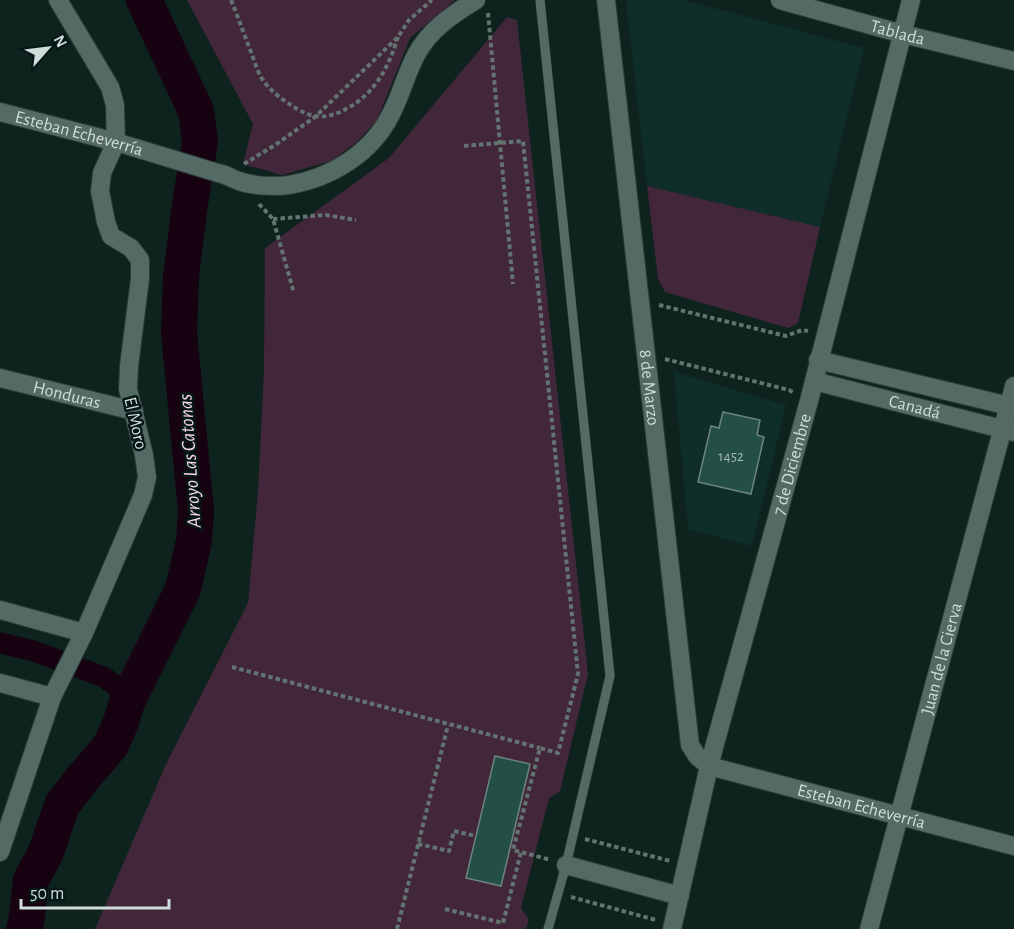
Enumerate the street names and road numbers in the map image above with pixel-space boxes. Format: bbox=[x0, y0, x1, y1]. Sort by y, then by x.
street label: Tablada bbox=[868, 17, 926, 49]
street label: Esteban Echeverría bbox=[13, 108, 145, 160]
street label: 8 de Marzo bbox=[635, 349, 662, 427]
street label: Honduras bbox=[31, 378, 102, 412]
street label: Canadá bbox=[887, 392, 942, 423]
street label: El Moro bbox=[120, 395, 150, 451]
street label: 7 de Diciembre bbox=[770, 412, 815, 517]
street label: Juan de la Cierva bbox=[919, 601, 966, 717]
street label: Esteban Echeverría bbox=[795, 782, 927, 832]

